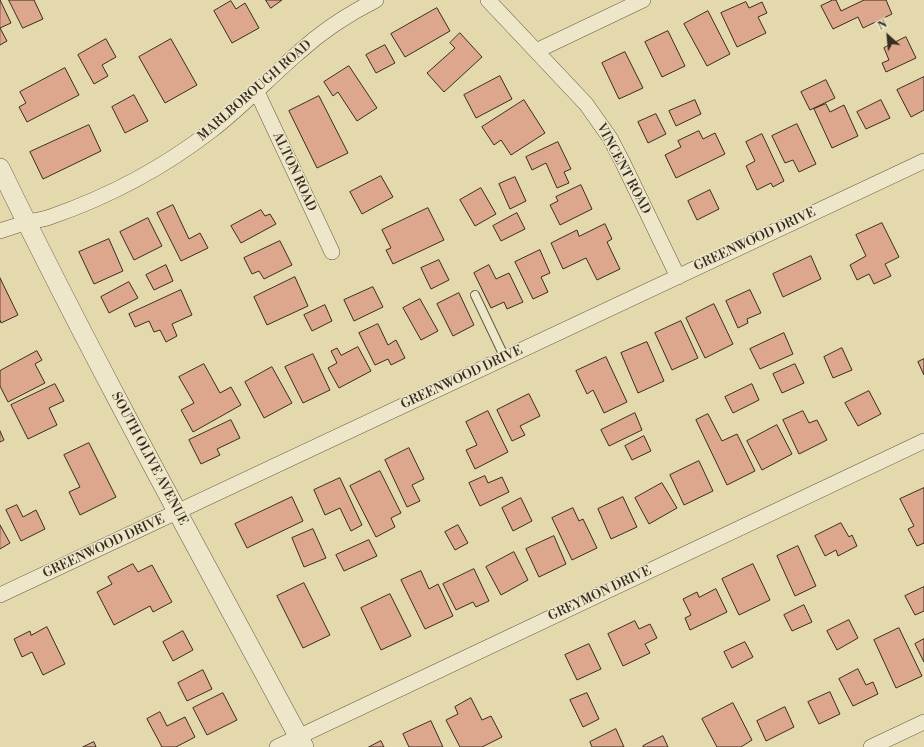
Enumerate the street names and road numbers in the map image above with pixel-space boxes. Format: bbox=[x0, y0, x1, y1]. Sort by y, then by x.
street label: MARLBOROUGH ROAD bbox=[195, 37, 315, 145]
street label: VINCENT ROAD bbox=[593, 121, 653, 217]
street label: ALTON ROAD bbox=[269, 130, 319, 214]
street label: GREENWOOD DRIVE bbox=[692, 205, 818, 275]
street label: GREENWOOD DRIVE bbox=[399, 343, 525, 413]
street label: SOUTH OLIVE AVENUE bbox=[107, 390, 191, 528]
street label: GREENWOOD DRIVE bbox=[41, 512, 167, 582]
street label: GREYMON DRIVE bbox=[546, 563, 654, 625]

